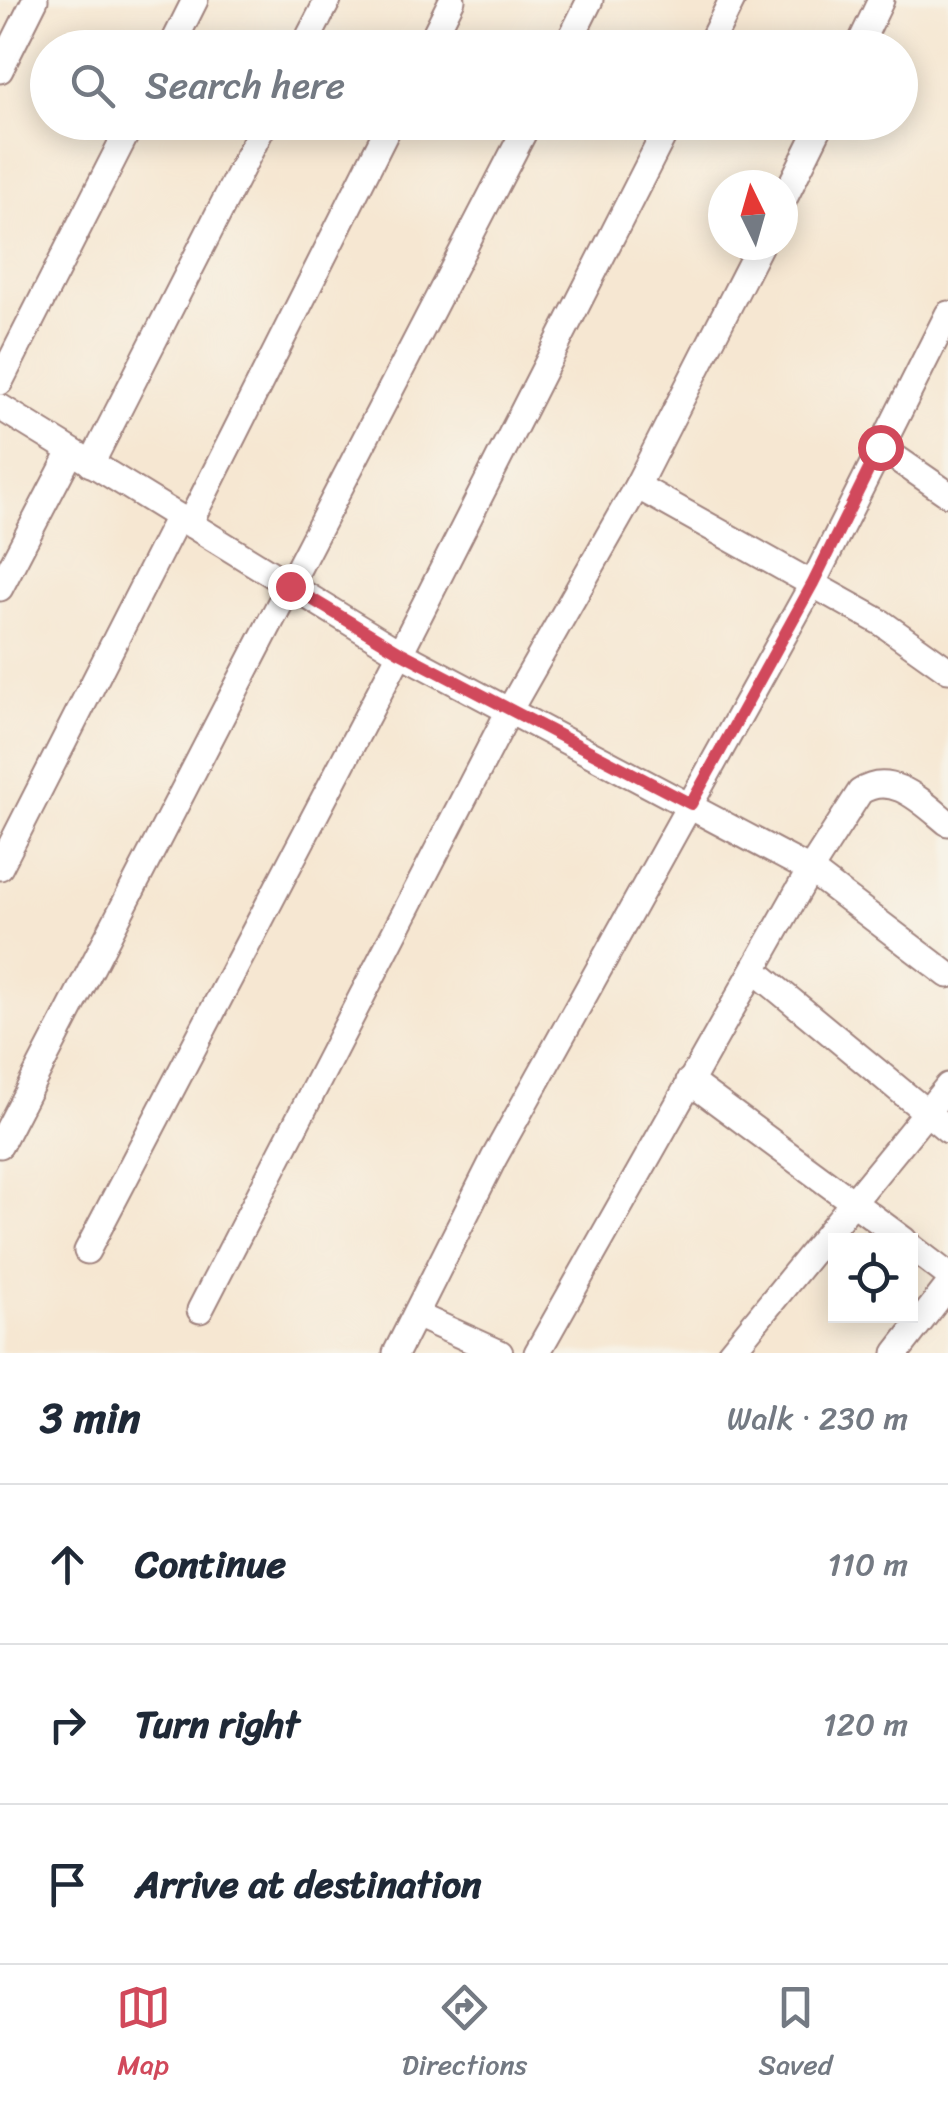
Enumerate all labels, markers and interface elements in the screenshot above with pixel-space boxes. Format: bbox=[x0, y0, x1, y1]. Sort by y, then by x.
search box bbox=[30, 30, 918, 140]
text: Search here bbox=[145, 52, 345, 119]
icon: search bbox=[65, 58, 120, 113]
north arrow bbox=[708, 170, 798, 260]
route start bbox=[858, 425, 904, 471]
route end bbox=[268, 564, 314, 610]
map controls bbox=[828, 1233, 918, 1323]
button: locate bbox=[828, 1233, 918, 1323]
text: 3 min bbox=[40, 1381, 140, 1455]
text: Walk · 230 m bbox=[727, 1390, 908, 1447]
text: Continue bbox=[135, 1531, 286, 1598]
text: 110 m bbox=[827, 1536, 908, 1593]
icon: ahead bbox=[40, 1537, 95, 1592]
text: Turn right bbox=[135, 1691, 300, 1758]
text: 120 m bbox=[823, 1696, 908, 1753]
icon: right bbox=[40, 1697, 95, 1752]
text: Arrive at destination bbox=[135, 1851, 482, 1918]
icon: arrive bbox=[40, 1857, 95, 1912]
tab: Map bbox=[116, 1980, 171, 2089]
tab: Directions bbox=[402, 1980, 527, 2089]
tab: Saved bbox=[759, 1980, 832, 2089]

